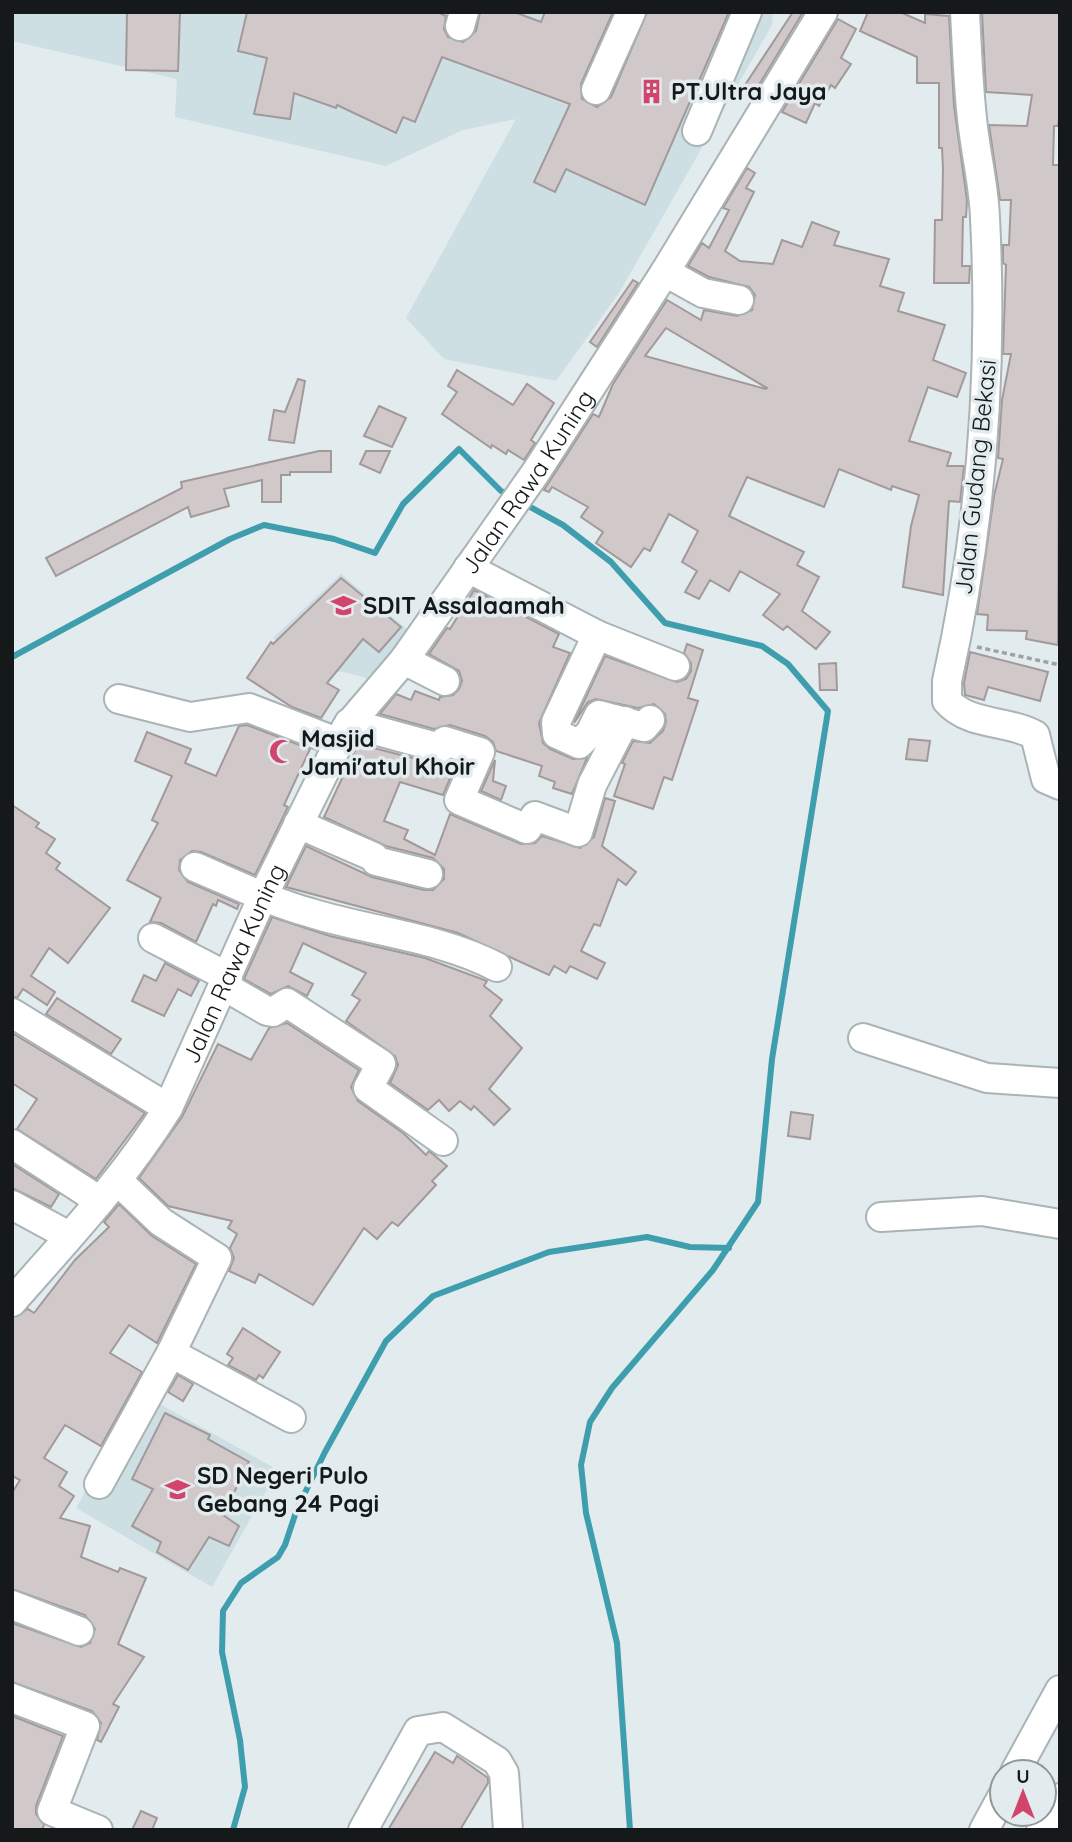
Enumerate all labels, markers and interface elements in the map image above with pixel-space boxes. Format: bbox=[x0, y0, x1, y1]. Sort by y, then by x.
place label: PT.Ultra Jaya bbox=[671, 76, 827, 106]
building icon: PT.Ultra Jaya bbox=[637, 77, 665, 105]
street label: Jalan Gudang Bekasi bbox=[948, 358, 1002, 596]
street label: Jalan Rawa Kuning bbox=[454, 384, 600, 580]
place label: SDIT Assalaamah bbox=[363, 590, 565, 620]
school or university icon: SDIT Assalaamah bbox=[329, 591, 357, 619]
place label: Masjid Jami'atul Khoir bbox=[301, 723, 475, 781]
mosque icon: Masjid Jami'atul Khoir bbox=[267, 738, 295, 766]
street label: Jalan Rawa Kuning bbox=[175, 858, 292, 1068]
place label: SD Negeri Pulo Gebang 24 Pagi bbox=[197, 1460, 379, 1518]
school or university icon: SD Negeri Pulo Gebang 24 Pagi bbox=[163, 1475, 191, 1503]
north arrow bbox=[988, 1758, 1058, 1828]
text: U bbox=[1016, 1764, 1030, 1788]

